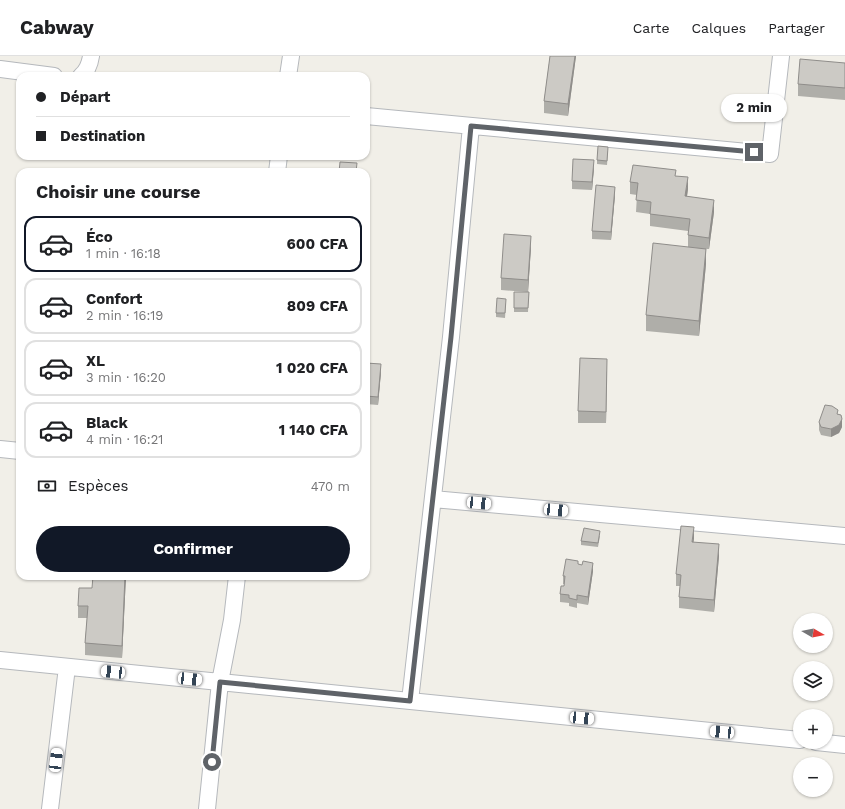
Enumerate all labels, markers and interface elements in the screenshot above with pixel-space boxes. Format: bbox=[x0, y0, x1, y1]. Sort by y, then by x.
text: Cabway bbox=[20, 16, 94, 39]
text: Carte bbox=[633, 20, 670, 36]
text: Calques bbox=[692, 20, 746, 36]
text: Partager bbox=[768, 20, 825, 36]
text: Départ bbox=[60, 88, 110, 106]
callout: 2 min bbox=[721, 94, 787, 122]
text: 2 min bbox=[736, 100, 772, 115]
text: Destination bbox=[60, 127, 145, 145]
route end bbox=[745, 143, 763, 161]
text: Choisir une course bbox=[36, 181, 200, 202]
icon: car bbox=[38, 226, 74, 262]
text: Éco bbox=[86, 228, 113, 246]
text: 600 CFA bbox=[287, 235, 348, 253]
text: 1 min · 16:18 bbox=[86, 246, 161, 261]
icon: car bbox=[38, 288, 74, 324]
text: Confort bbox=[86, 290, 142, 308]
text: 809 CFA bbox=[287, 297, 348, 315]
text: 2 min · 16:19 bbox=[86, 308, 163, 323]
icon: car bbox=[38, 350, 74, 386]
text: XL bbox=[86, 352, 105, 370]
text: 1 020 CFA bbox=[276, 359, 348, 377]
text: 3 min · 16:20 bbox=[86, 370, 166, 385]
icon: car bbox=[38, 412, 74, 448]
text: Black bbox=[86, 414, 128, 432]
text: 1 140 CFA bbox=[279, 421, 348, 439]
text: 4 min · 16:21 bbox=[86, 432, 163, 447]
icon: cash bbox=[36, 475, 58, 497]
text: Espèces bbox=[68, 477, 129, 495]
text: 470 m bbox=[311, 479, 350, 494]
car bbox=[467, 496, 491, 510]
car bbox=[544, 503, 568, 517]
button: Confirmer bbox=[36, 526, 350, 572]
north arrow bbox=[793, 613, 833, 653]
map controls bbox=[793, 613, 833, 797]
button: layers bbox=[793, 661, 833, 701]
car bbox=[100, 665, 126, 679]
car bbox=[177, 672, 203, 686]
button: + bbox=[793, 709, 833, 749]
car bbox=[570, 711, 594, 725]
car bbox=[710, 725, 734, 739]
car bbox=[49, 747, 63, 773]
route start bbox=[203, 753, 221, 771]
button: − bbox=[793, 757, 833, 797]

